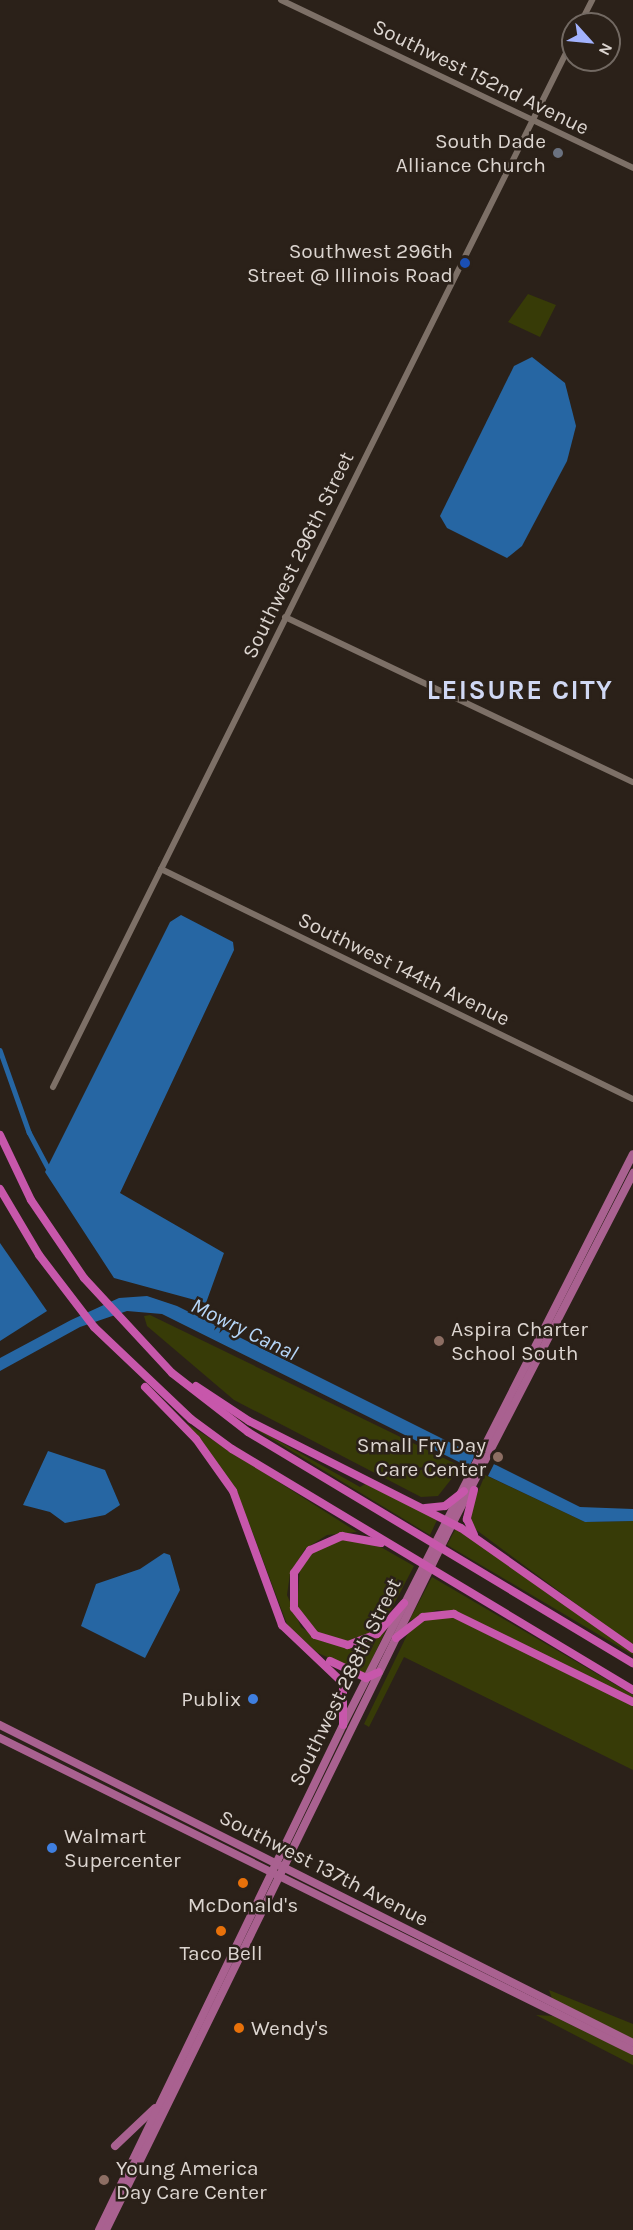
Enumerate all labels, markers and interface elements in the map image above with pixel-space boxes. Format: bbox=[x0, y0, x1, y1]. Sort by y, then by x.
north arrow bbox=[561, 12, 621, 72]
street label: Southwest 152nd Avenue bbox=[369, 14, 593, 140]
text: N bbox=[595, 40, 617, 59]
place label: South Dade Alliance Church bbox=[396, 128, 546, 178]
marker: South Dade Alliance Church bbox=[551, 146, 565, 160]
place label: Southwest 296th Street @ Illinois Road bbox=[247, 238, 453, 288]
marker: Southwest 296th Street @ Illinois Road bbox=[458, 256, 472, 270]
street label: Southwest 296th Street bbox=[237, 447, 359, 663]
district label: LEISURE CITY bbox=[427, 675, 613, 707]
street label: Southwest 144th Avenue bbox=[294, 907, 514, 1031]
water label: Mowry Canal bbox=[186, 1293, 302, 1367]
place label: Aspira Charter School South bbox=[451, 1316, 588, 1366]
marker: Aspira Charter School South bbox=[432, 1334, 446, 1348]
place label: Small Fry Day Care Center bbox=[357, 1432, 486, 1482]
marker: Small Fry Day Care Center bbox=[491, 1450, 505, 1464]
street label: Southwest 288th Street bbox=[284, 1574, 406, 1790]
place label: Publix bbox=[181, 1686, 241, 1712]
marker: Publix bbox=[246, 1692, 260, 1706]
street label: Southwest 137th Avenue bbox=[215, 1804, 433, 1932]
place label: Walmart Supercenter bbox=[64, 1823, 181, 1873]
marker: Walmart Supercenter bbox=[45, 1841, 59, 1855]
marker: McDonald's bbox=[236, 1876, 250, 1890]
place label: McDonald's bbox=[188, 1892, 298, 1918]
marker: Taco Bell bbox=[214, 1924, 228, 1938]
place label: Taco Bell bbox=[179, 1940, 263, 1966]
place label: Wendy's bbox=[251, 2015, 329, 2041]
marker: Wendy's bbox=[232, 2021, 246, 2035]
place label: Young America Day Care Center bbox=[116, 2155, 267, 2205]
marker: Young America Day Care Center bbox=[97, 2173, 111, 2187]

